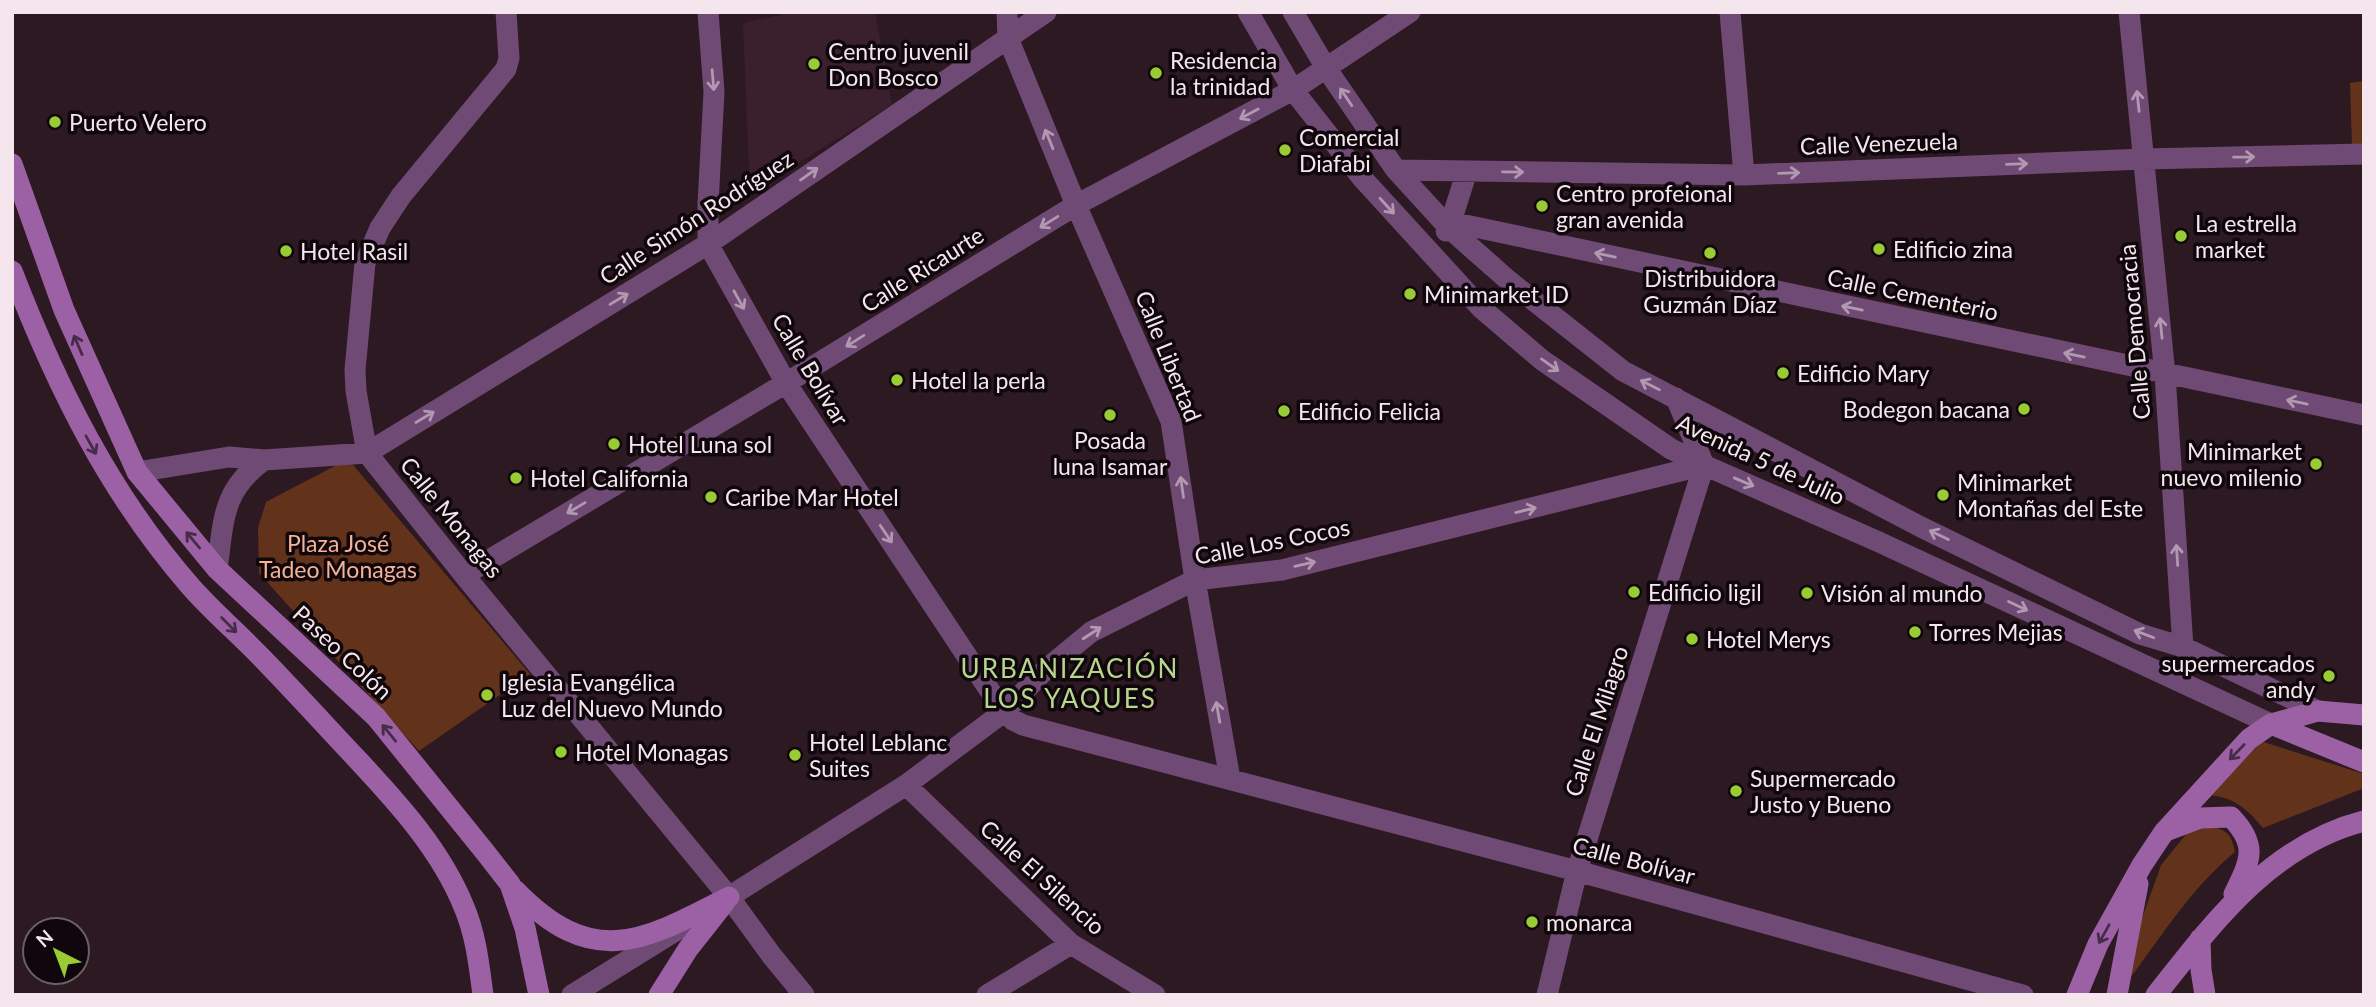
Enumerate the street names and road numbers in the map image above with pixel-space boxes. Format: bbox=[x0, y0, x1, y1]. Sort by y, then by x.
street label: Calle Venezuela bbox=[1800, 126, 1958, 160]
street label: Calle Simón Rodríguez bbox=[594, 144, 798, 290]
street label: Calle Ricaurte bbox=[855, 220, 989, 318]
street label: Calle Democracia bbox=[2112, 243, 2156, 421]
street label: Calle Cementerio bbox=[1825, 262, 2001, 326]
street label: Calle Libertad bbox=[1130, 286, 1208, 426]
street label: Calle Bolívar bbox=[767, 308, 856, 431]
street label: Avenida 5 de Julio bbox=[1672, 408, 1850, 510]
street label: Calle Monagas bbox=[395, 451, 509, 583]
street label: Calle Los Cocos bbox=[1192, 512, 1352, 570]
street label: Paseo Colón bbox=[288, 599, 398, 705]
street label: Calle El Milagro bbox=[1558, 642, 1634, 800]
street label: Calle El Silencio bbox=[975, 814, 1111, 940]
street label: Calle Bolívar bbox=[1570, 830, 1699, 890]

